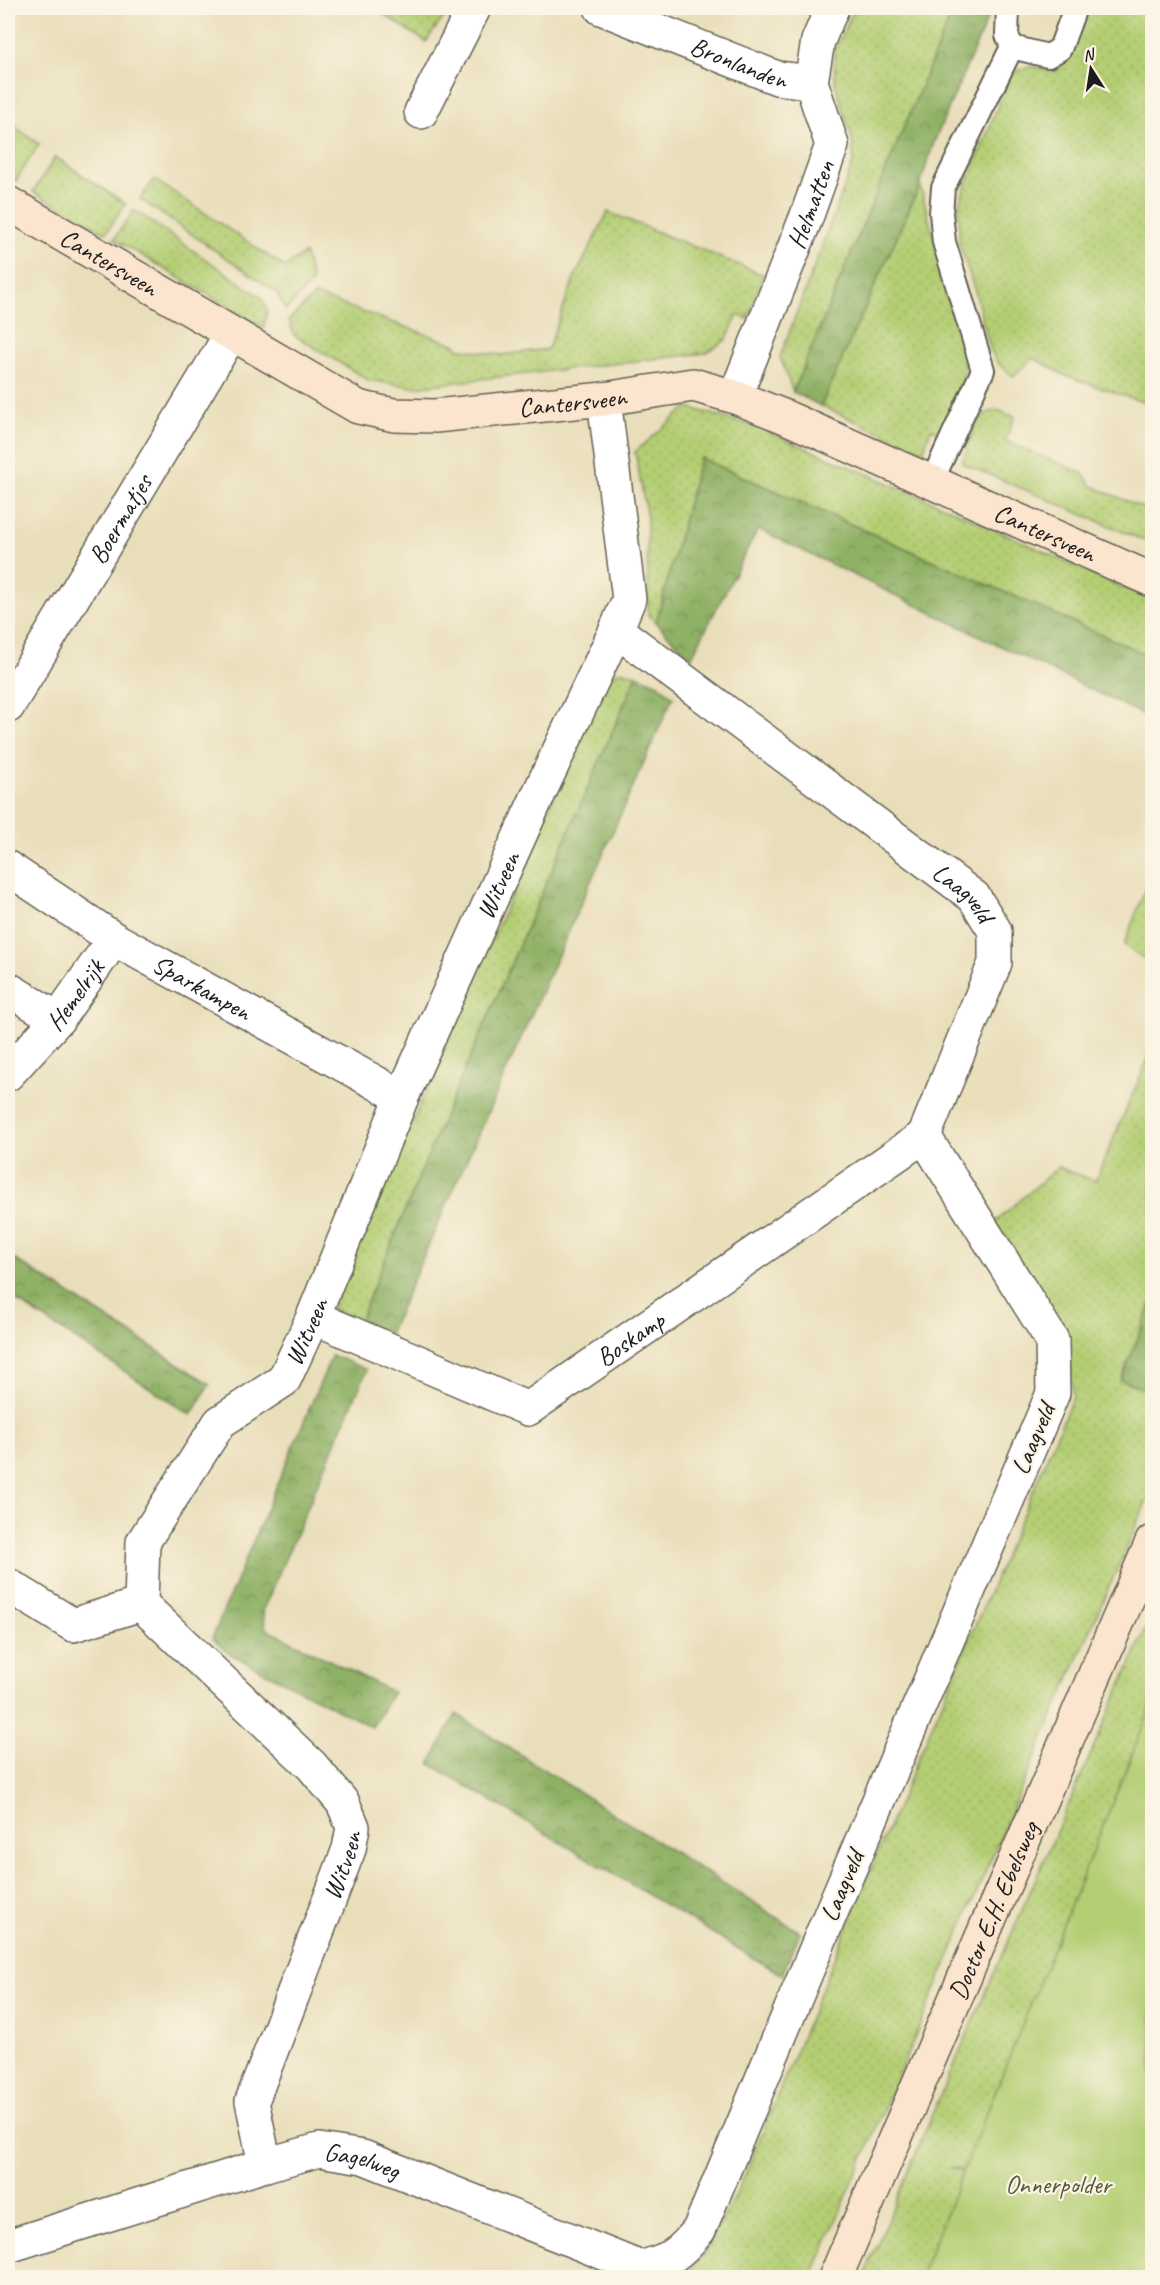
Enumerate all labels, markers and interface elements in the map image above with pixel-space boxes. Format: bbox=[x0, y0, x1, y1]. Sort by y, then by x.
street label: Bronlanden bbox=[686, 29, 789, 96]
north arrow bbox=[1061, 39, 1121, 99]
text: N bbox=[1081, 44, 1098, 66]
street label: Helmatten bbox=[779, 155, 842, 253]
street label: Cantersveen bbox=[54, 220, 165, 304]
street label: Cantersveen bbox=[517, 379, 630, 424]
street label: Boermatjes bbox=[81, 467, 161, 570]
street label: Cantersveen bbox=[989, 495, 1102, 570]
street label: Witveen bbox=[468, 845, 528, 924]
street label: Laagveld bbox=[926, 855, 1004, 931]
street label: Sparkampen bbox=[147, 947, 258, 1028]
street label: Hemelrijk bbox=[39, 951, 112, 1038]
street label: Witveen bbox=[277, 1292, 336, 1370]
street label: Boskamp bbox=[590, 1303, 672, 1374]
street label: Laagveld bbox=[1003, 1395, 1064, 1479]
street label: Doctor E.H. Ebelsweg bbox=[940, 1815, 1047, 2004]
street label: Witveen bbox=[315, 1827, 369, 1904]
street label: Laagveld bbox=[812, 1842, 873, 1926]
street label: Gagelweg bbox=[322, 2135, 407, 2187]
park label: Onnerpolder bbox=[1005, 2168, 1113, 2201]

